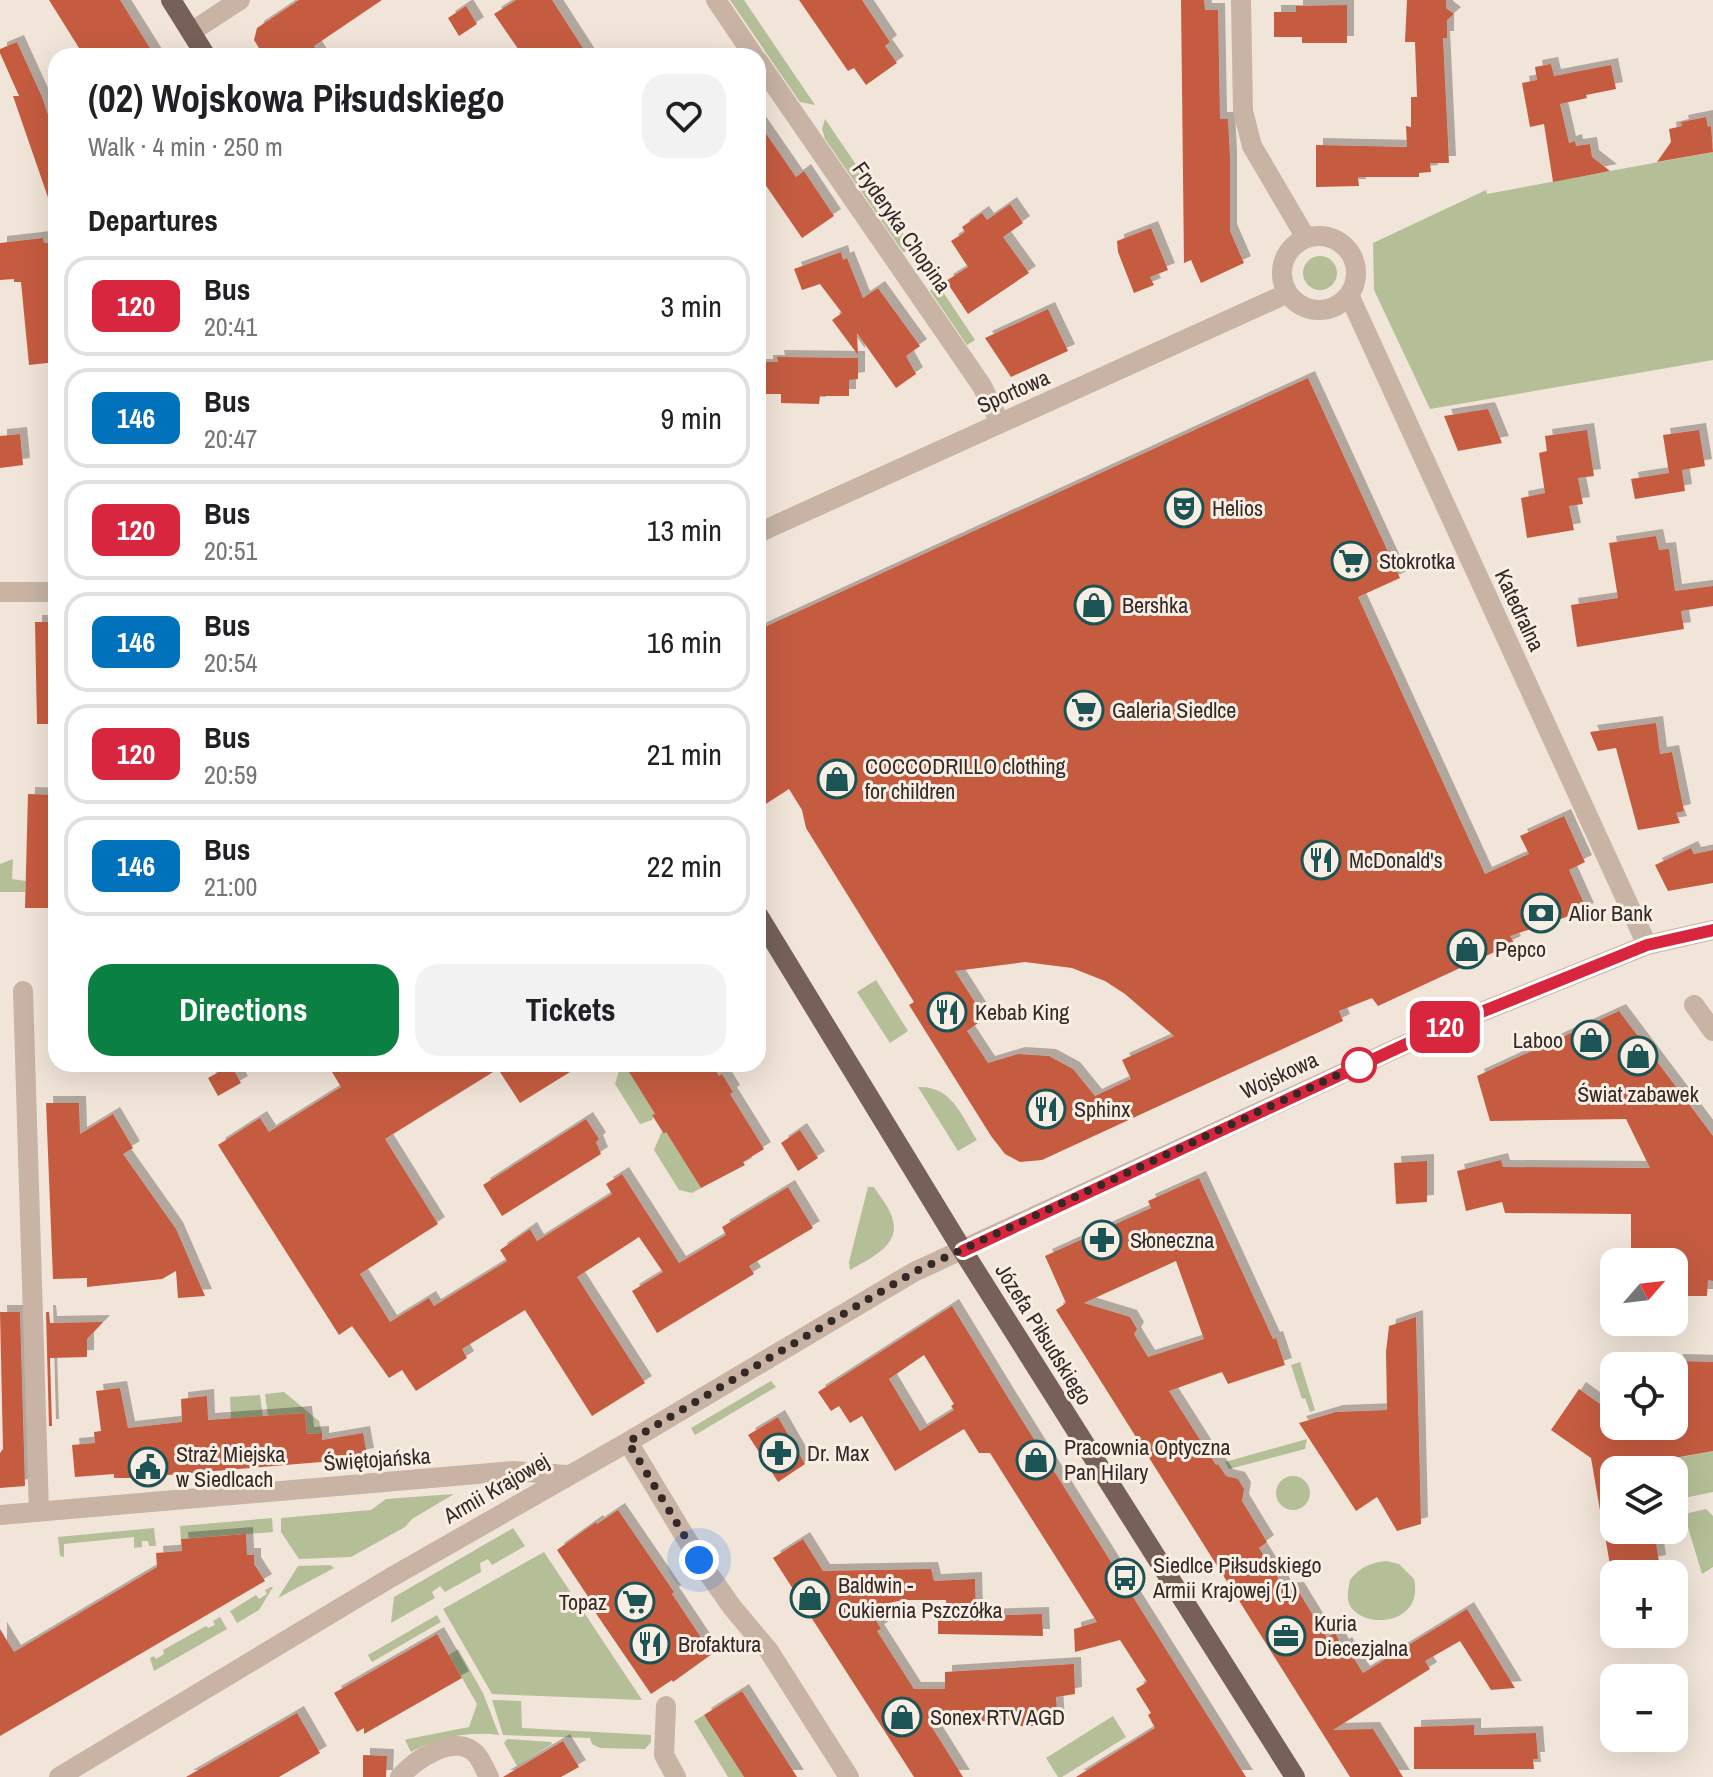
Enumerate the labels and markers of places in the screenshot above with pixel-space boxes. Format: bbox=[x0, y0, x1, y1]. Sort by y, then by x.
theatre icon: Helios bbox=[1163, 487, 1205, 529]
place label: Helios bbox=[1212, 493, 1263, 523]
supermarket icon: Stokrotka bbox=[1330, 540, 1372, 582]
place label: Stokrotka bbox=[1379, 546, 1455, 576]
shop icon: Bershka bbox=[1073, 584, 1115, 626]
place label: Bershka bbox=[1122, 590, 1188, 620]
supermarket icon: Galeria Siedlce bbox=[1063, 689, 1105, 731]
place label: Galeria Siedlce bbox=[1112, 695, 1236, 725]
place label: COCCODRILLO clothing for children bbox=[865, 751, 1066, 806]
shop icon: COCCODRILLO clothing for children bbox=[816, 758, 858, 800]
restaurant icon: McDonald's bbox=[1300, 839, 1342, 881]
place label: McDonald's bbox=[1349, 845, 1443, 875]
bank icon: Alior Bank bbox=[1520, 892, 1562, 934]
place label: Alior Bank bbox=[1568, 898, 1653, 928]
shop icon: Pepco bbox=[1446, 928, 1488, 970]
place label: Pepco bbox=[1495, 934, 1546, 964]
restaurant icon: Kebab King bbox=[926, 991, 968, 1033]
place label: Kebab King bbox=[975, 997, 1069, 1027]
shop icon: Laboo bbox=[1570, 1019, 1612, 1061]
place label: Laboo bbox=[1513, 1025, 1563, 1055]
shop icon: Świat zabawek bbox=[1617, 1035, 1659, 1077]
unlabelled marker bbox=[1342, 1048, 1376, 1082]
place label: Świat zabawek bbox=[1577, 1079, 1700, 1109]
restaurant icon: Sphinx bbox=[1025, 1088, 1067, 1130]
place label: Sphinx bbox=[1074, 1094, 1130, 1124]
pharmacy icon: Słoneczna bbox=[1081, 1219, 1123, 1261]
place label: Słoneczna bbox=[1130, 1225, 1214, 1255]
pharmacy icon: Dr. Max bbox=[758, 1432, 800, 1474]
place label: Pracownia Optyczna Pan Hilary bbox=[1064, 1432, 1230, 1487]
place label: Dr. Max bbox=[807, 1438, 869, 1468]
place label: Straż Miejska w Siedlcach bbox=[176, 1439, 285, 1494]
shop icon: Pracownia Optyczna Pan Hilary bbox=[1015, 1439, 1057, 1481]
public building icon: Straż Miejska w Siedlcach bbox=[127, 1446, 169, 1488]
place label: Siedlce Piłsudskiego Armii Krajowej (1) bbox=[1152, 1550, 1321, 1605]
bus stop icon: Siedlce Piłsudskiego Armii Krajowej (1) bbox=[1104, 1557, 1146, 1599]
place label: Baldwin - Cukiernia Pszczółka bbox=[838, 1570, 1002, 1625]
shop icon: Baldwin - Cukiernia Pszczółka bbox=[789, 1577, 831, 1619]
supermarket icon: Topaz bbox=[614, 1581, 656, 1623]
place label: Topaz bbox=[559, 1587, 607, 1617]
place label: Kuria Diecezjalna bbox=[1314, 1608, 1408, 1663]
office icon: Kuria Diecezjalna bbox=[1265, 1615, 1307, 1657]
restaurant icon: Brofaktura bbox=[629, 1623, 671, 1665]
place label: Brofaktura bbox=[678, 1629, 761, 1659]
shop icon: Sonex RTV AGD bbox=[881, 1696, 923, 1738]
place label: Sonex RTV AGD bbox=[930, 1702, 1065, 1732]

